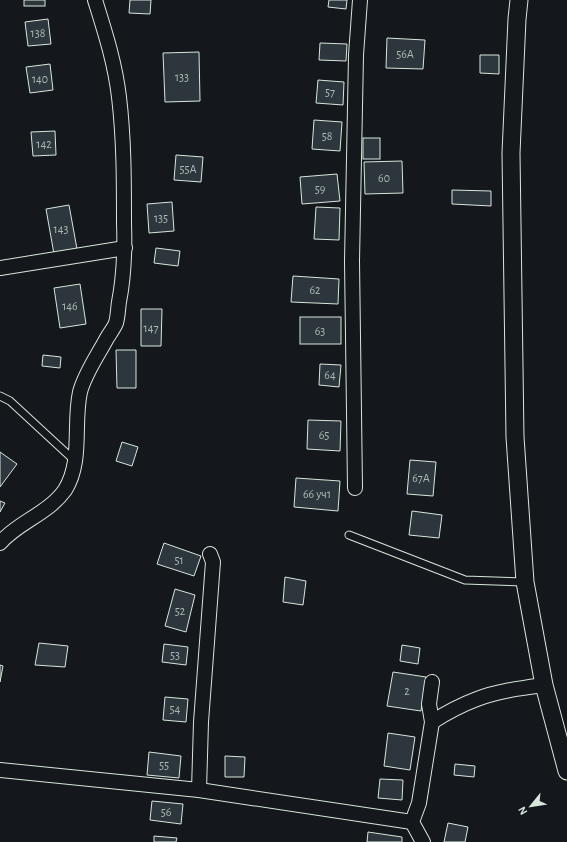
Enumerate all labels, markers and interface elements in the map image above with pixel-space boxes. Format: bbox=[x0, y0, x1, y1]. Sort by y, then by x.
house number: 138 bbox=[31, 27, 46, 39]
house number: 56А bbox=[396, 48, 414, 60]
house number: 133 bbox=[175, 71, 189, 83]
house number: 140 bbox=[32, 73, 48, 85]
house number: 57 bbox=[325, 86, 335, 98]
house number: 58 bbox=[322, 130, 333, 142]
house number: 142 bbox=[36, 138, 52, 150]
house number: 55А bbox=[179, 163, 197, 175]
house number: 60 bbox=[378, 172, 390, 184]
house number: 59 bbox=[315, 183, 326, 195]
house number: 135 bbox=[154, 212, 168, 224]
house number: 143 bbox=[54, 223, 68, 235]
house number: 62 bbox=[309, 284, 321, 296]
house number: 146 bbox=[62, 300, 78, 312]
house number: 147 bbox=[144, 322, 158, 334]
house number: 63 bbox=[315, 325, 325, 337]
house number: 64 bbox=[324, 369, 336, 381]
house number: 65 bbox=[319, 429, 329, 441]
house number: 67А bbox=[412, 472, 430, 484]
house number: 66 уч1 bbox=[303, 488, 331, 501]
house number: 51 bbox=[174, 554, 184, 566]
house number: 52 bbox=[175, 605, 186, 617]
house number: 53 bbox=[170, 649, 180, 661]
house number: 2 bbox=[404, 685, 410, 697]
house number: 54 bbox=[170, 703, 181, 715]
house number: 55 bbox=[159, 759, 169, 771]
north arrow bbox=[511, 786, 551, 826]
text: N bbox=[516, 805, 529, 817]
house number: 56 bbox=[161, 806, 172, 818]

